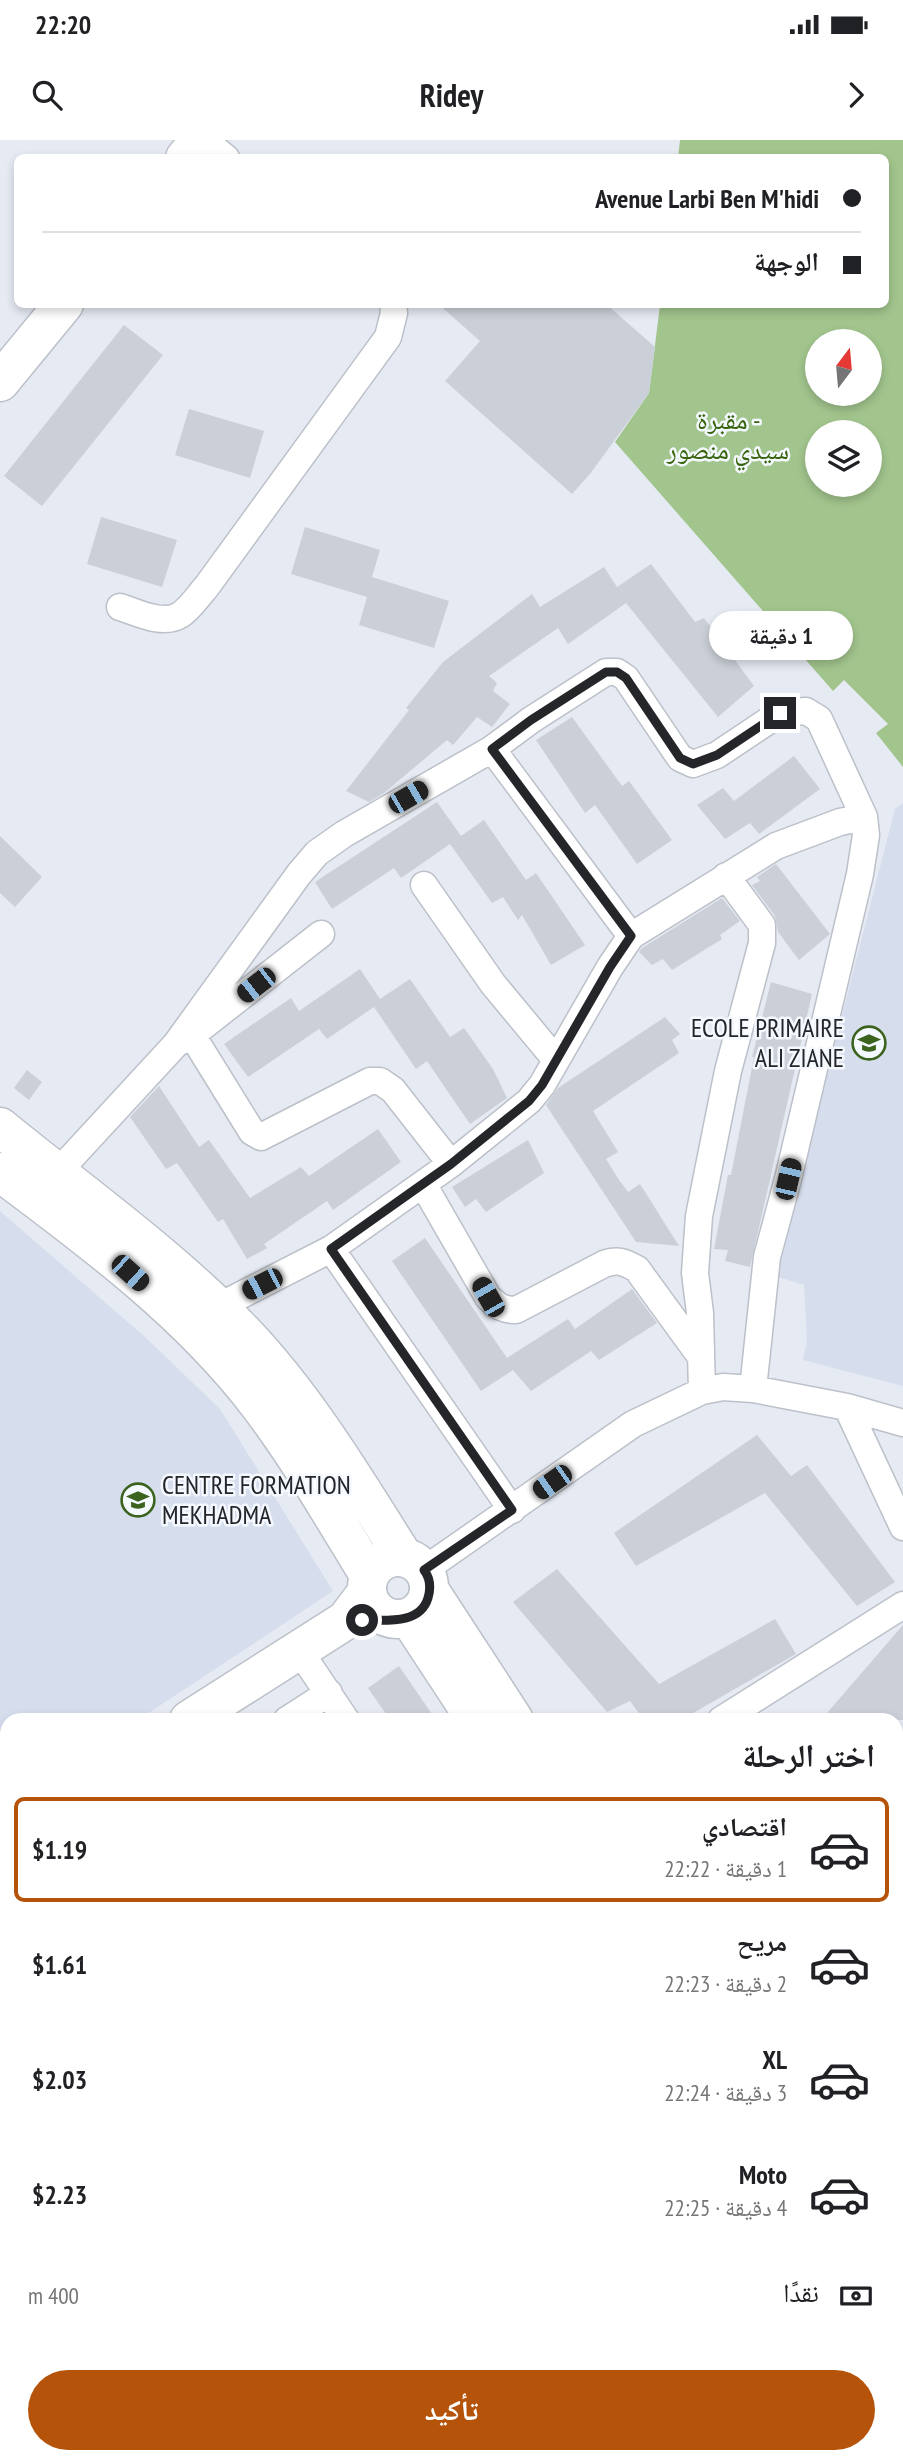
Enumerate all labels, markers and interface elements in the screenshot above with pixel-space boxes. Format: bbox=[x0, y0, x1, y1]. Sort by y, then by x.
text: 22:20 bbox=[35, 8, 91, 41]
text: Ridey bbox=[420, 74, 483, 116]
icon: search bbox=[28, 76, 66, 114]
icon: forward bbox=[837, 76, 875, 114]
text: Avenue Larbi Ben M'hidi bbox=[595, 182, 819, 215]
text: الوجهة bbox=[754, 245, 819, 278]
north arrow bbox=[805, 329, 882, 406]
map controls bbox=[805, 329, 882, 497]
park label: مقبرة - سيدي منصور bbox=[666, 403, 789, 471]
button: layers bbox=[805, 420, 882, 497]
callout: 1 دقيقة bbox=[708, 612, 852, 660]
text: 1 دقيقة bbox=[749, 621, 813, 650]
route end bbox=[764, 697, 796, 729]
car bbox=[385, 777, 432, 817]
car bbox=[233, 964, 280, 1006]
place label: ECOLE PRIMAIRE ALI ZIANE bbox=[691, 1011, 844, 1074]
school or university icon: ECOLE PRIMAIRE ALI ZIANE bbox=[850, 1024, 888, 1062]
car bbox=[774, 1156, 803, 1202]
car bbox=[108, 1251, 153, 1295]
car bbox=[239, 1265, 286, 1303]
car bbox=[469, 1274, 508, 1320]
car bbox=[529, 1461, 576, 1503]
place label: CENTRE FORMATION MEKHADMA bbox=[162, 1468, 351, 1531]
school or university icon: CENTRE FORMATION MEKHADMA bbox=[119, 1481, 157, 1519]
route start bbox=[346, 1604, 378, 1636]
text: اختر الرحلة bbox=[742, 1734, 875, 1776]
text: اقتصادي bbox=[702, 1810, 787, 1843]
icon: car bbox=[808, 1818, 871, 1881]
text: $1.19 bbox=[32, 1833, 87, 1866]
text: 1 دقيقة · 22:22 bbox=[664, 1854, 787, 1883]
text: مريح bbox=[737, 1925, 787, 1958]
icon: car bbox=[808, 1933, 871, 1996]
text: $1.61 bbox=[32, 1948, 87, 1981]
text: 2 دقيقة · 22:23 bbox=[664, 1969, 787, 1998]
text: XL bbox=[762, 2043, 787, 2076]
icon: car bbox=[808, 2048, 871, 2111]
text: $2.03 bbox=[32, 2063, 87, 2096]
text: 3 دقيقة · 22:24 bbox=[664, 2078, 787, 2107]
text: Moto bbox=[739, 2158, 787, 2191]
icon: car bbox=[808, 2163, 871, 2226]
text: $2.23 bbox=[32, 2178, 87, 2211]
text: 4 دقيقة · 22:25 bbox=[664, 2193, 787, 2222]
text: نقدًا bbox=[783, 2276, 819, 2309]
icon: cash bbox=[837, 2277, 875, 2315]
text: 400 m bbox=[28, 2281, 79, 2310]
button: تأكيد bbox=[28, 2370, 875, 2450]

